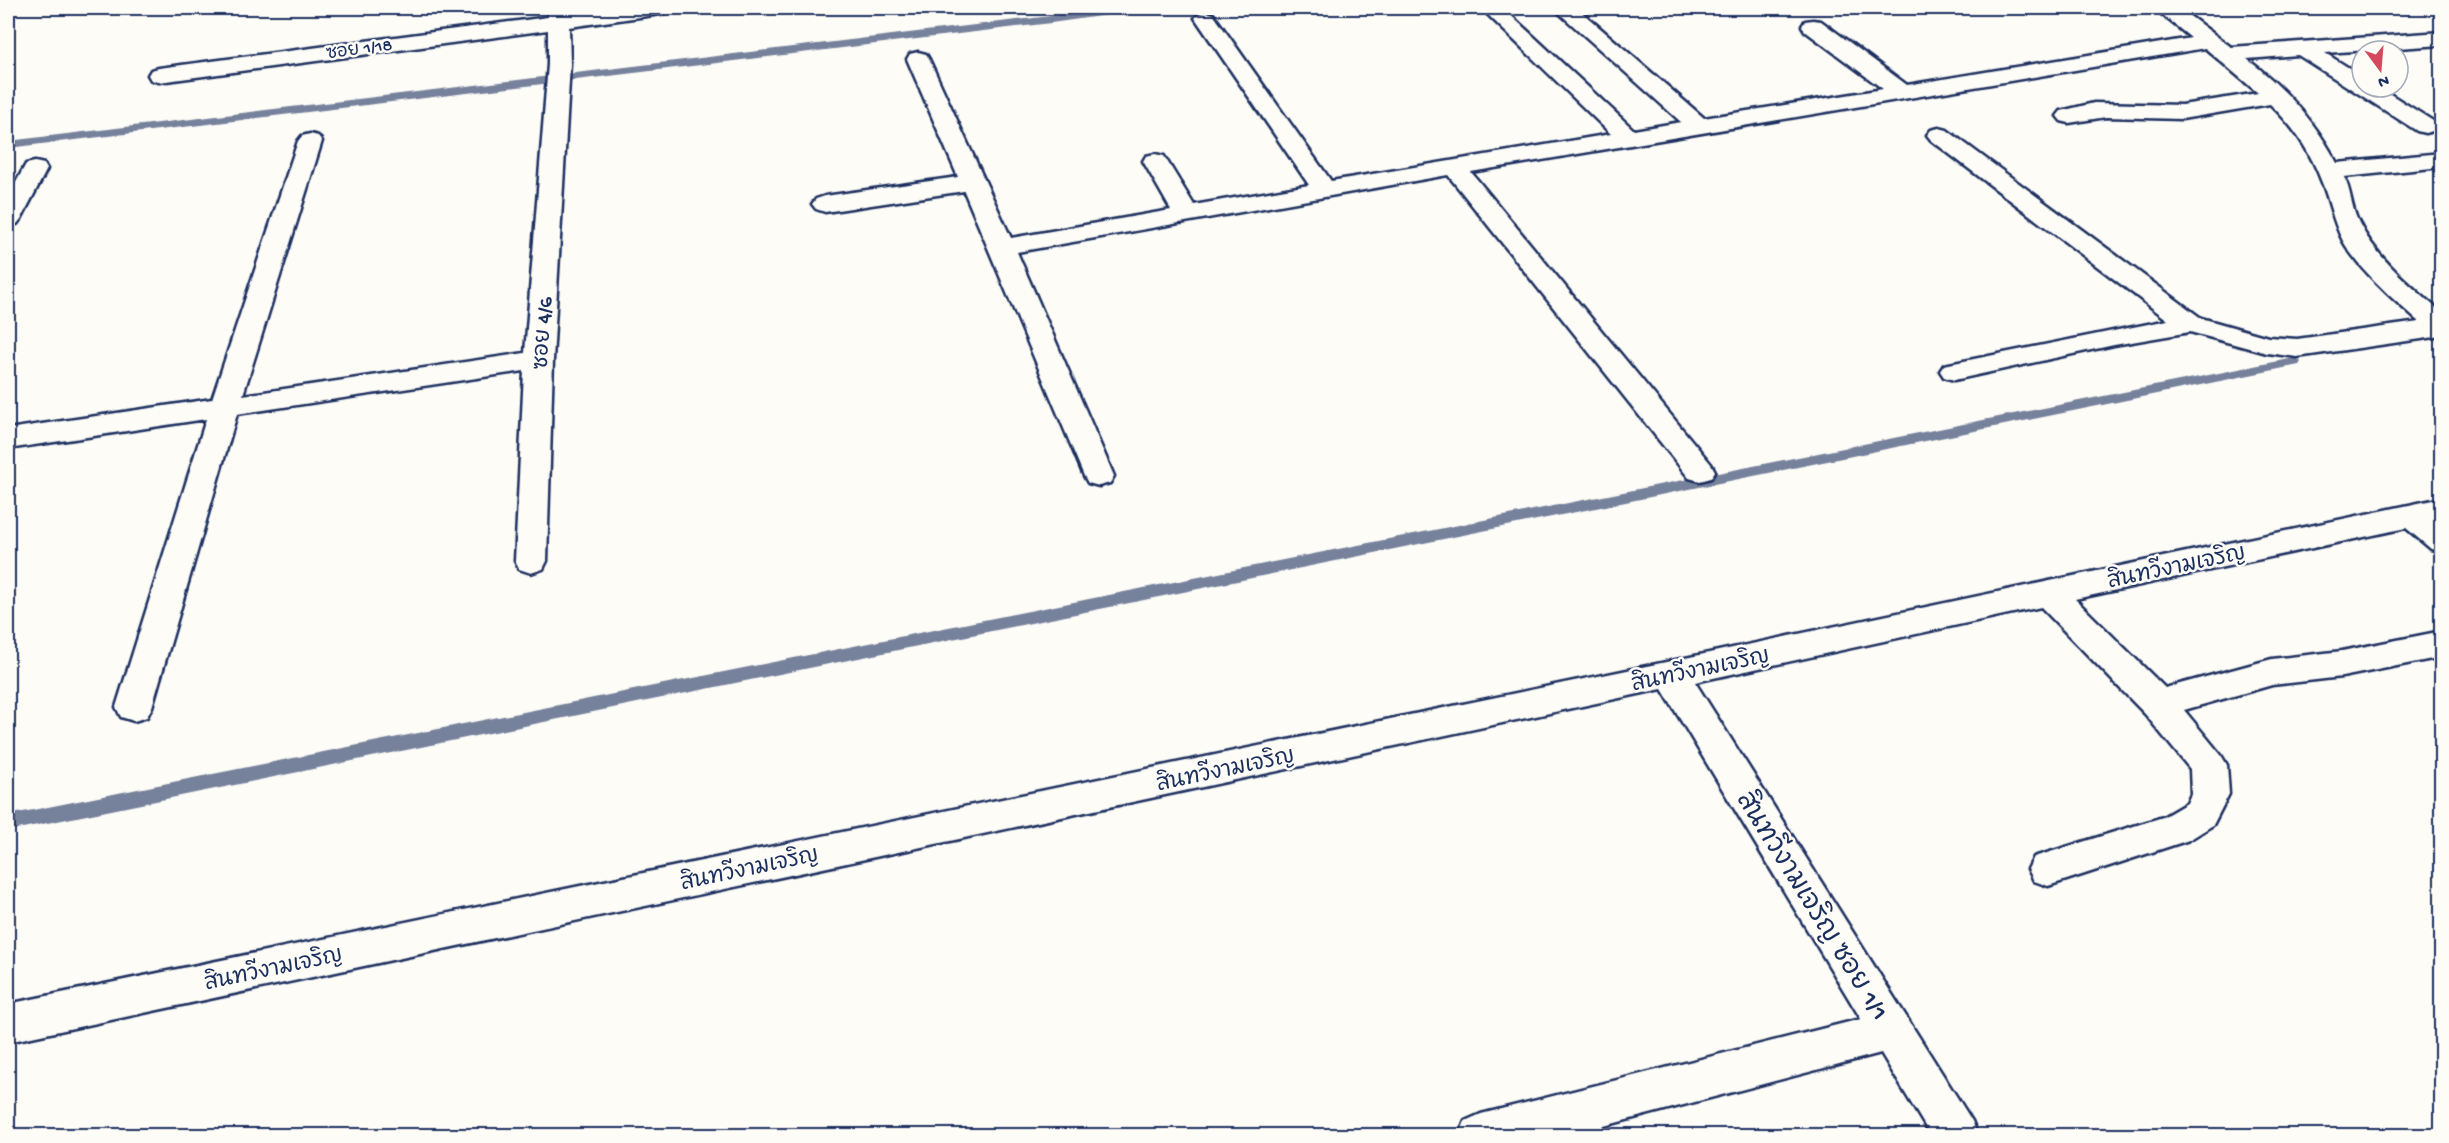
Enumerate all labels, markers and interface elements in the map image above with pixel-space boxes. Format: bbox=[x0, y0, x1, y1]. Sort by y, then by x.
street label: ซอย 1/18 bbox=[325, 35, 394, 66]
north arrow bbox=[2350, 39, 2410, 99]
text: N bbox=[2375, 69, 2391, 91]
street label: ซอย 4/6 bbox=[529, 295, 561, 371]
street label: สินทวีงามเจริญ bbox=[2105, 538, 2248, 596]
street label: สินทวีงามเจริญ bbox=[1629, 641, 1772, 699]
street label: สินทวีงามเจริญ bbox=[1154, 741, 1297, 799]
street label: สินทวีงามเจริญ ซอย 1/1 bbox=[1727, 784, 1898, 1027]
street label: สินทวีงามเจริญ bbox=[678, 840, 821, 898]
street label: สินทวีงามเจริญ bbox=[202, 940, 345, 998]

